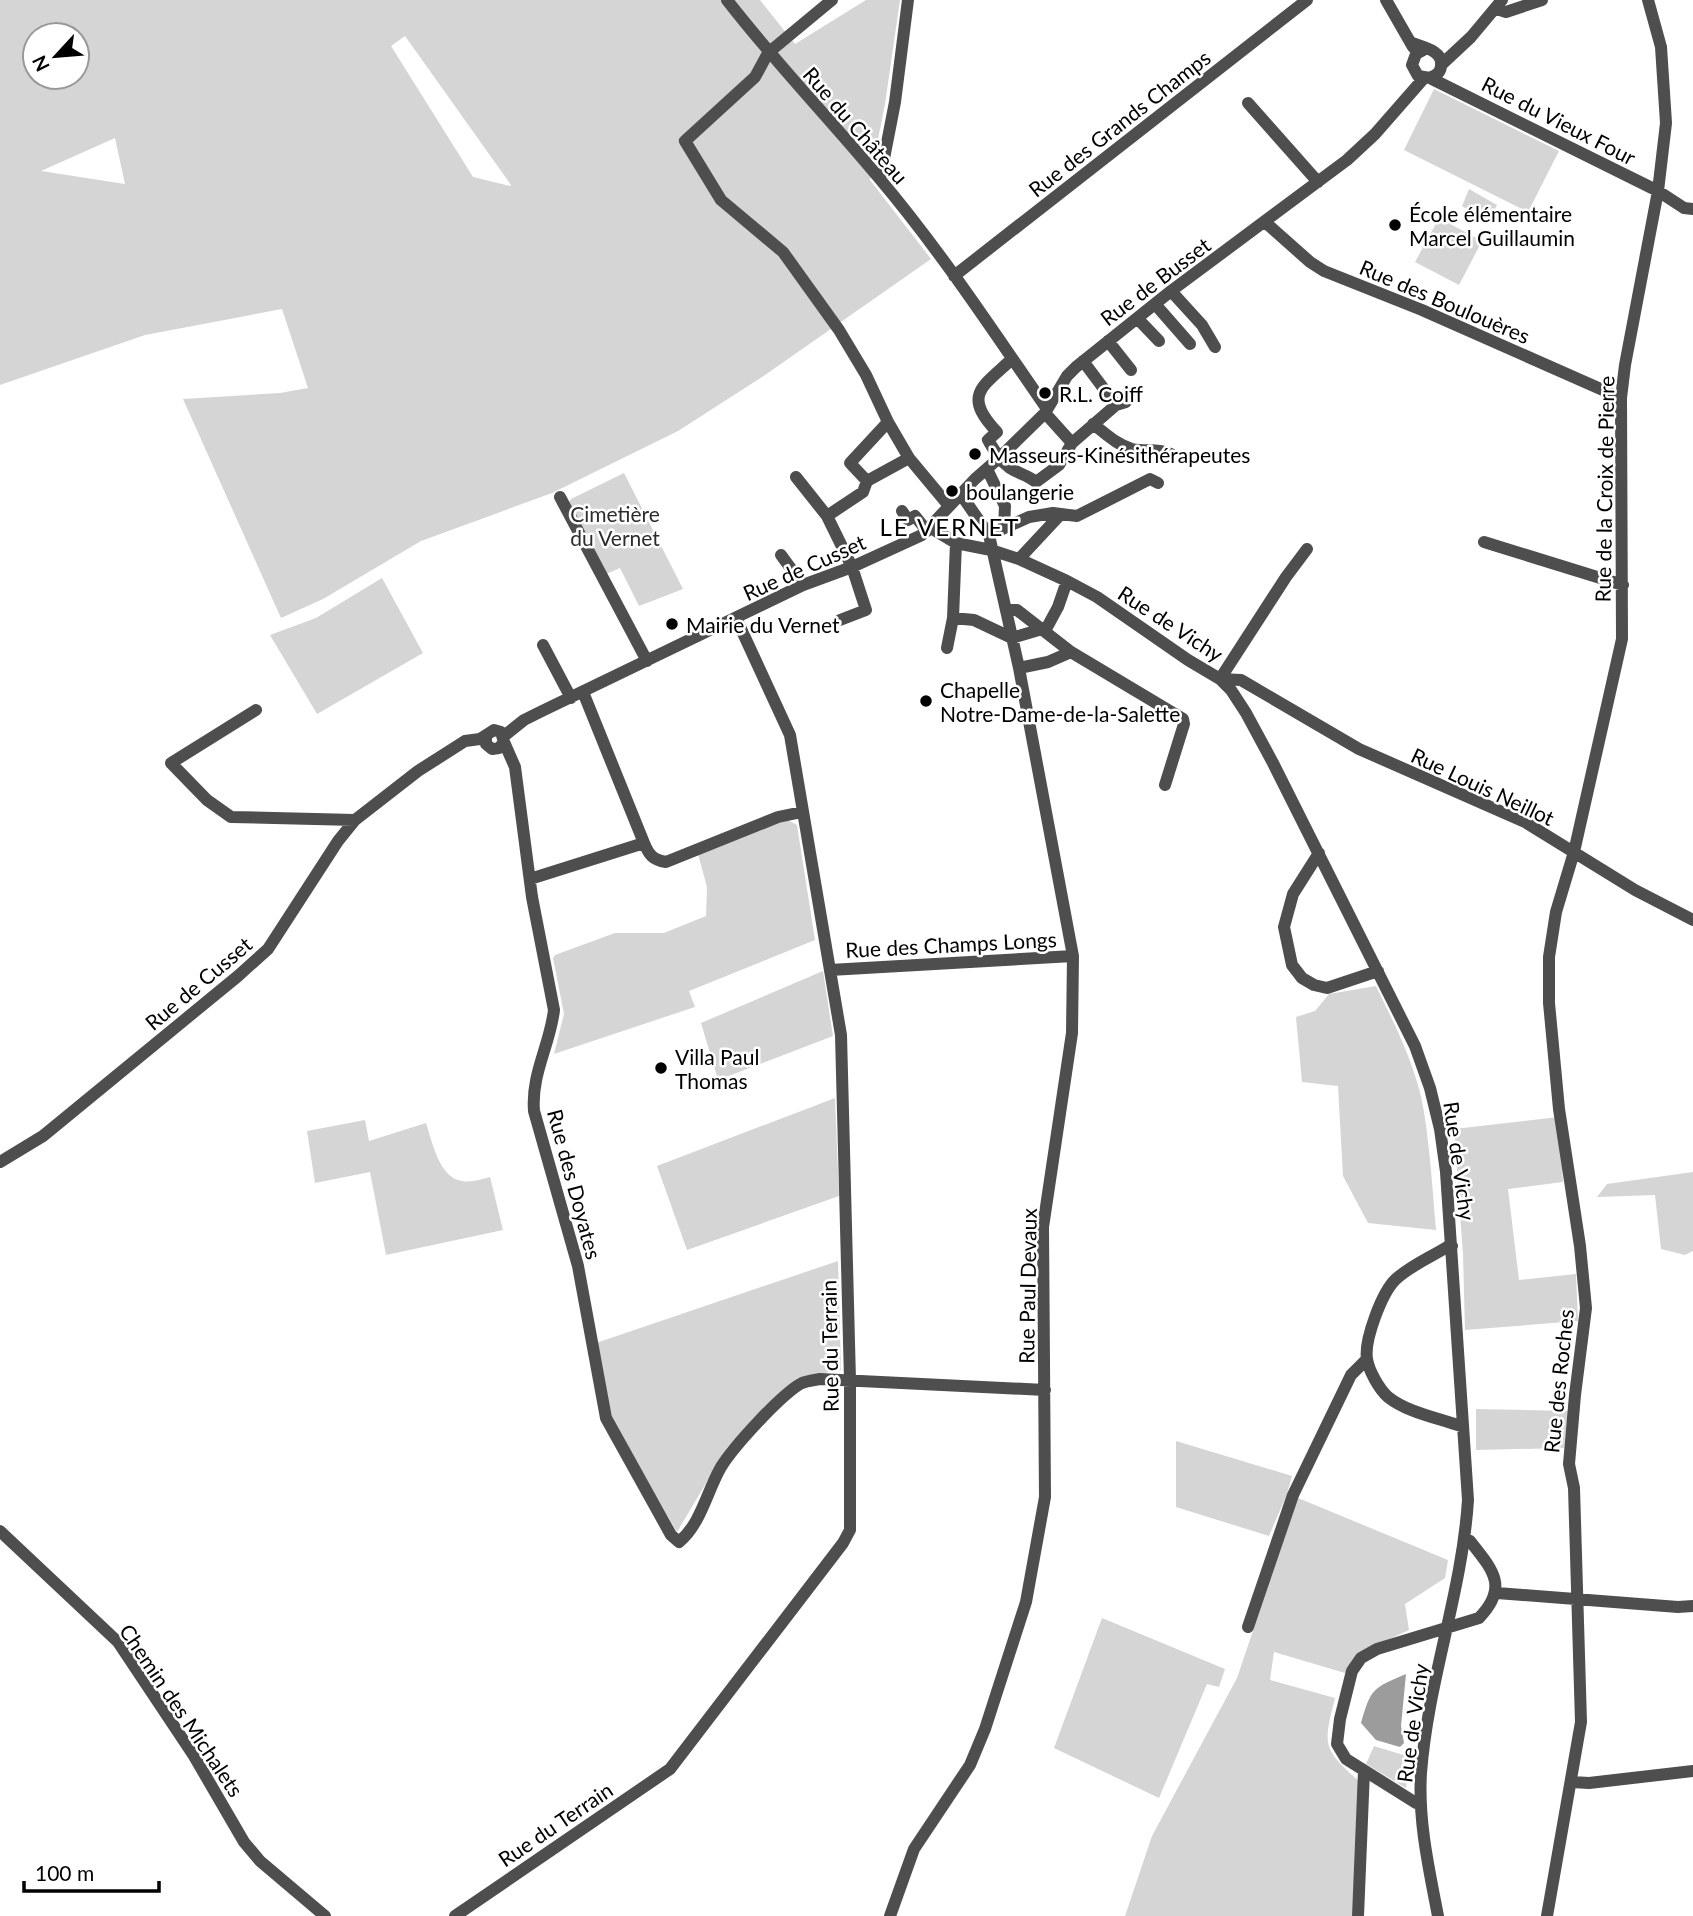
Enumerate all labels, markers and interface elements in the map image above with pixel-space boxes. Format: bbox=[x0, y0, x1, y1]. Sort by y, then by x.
north arrow bbox=[21, 21, 91, 91]
street label: Rue des Grands Champs bbox=[1023, 44, 1215, 202]
text: N bbox=[27, 52, 54, 75]
street label: Rue du Château bbox=[799, 62, 913, 188]
street label: Rue du Vieux Four bbox=[1478, 70, 1640, 170]
place label: École élémentaire Marcel Guillaumin bbox=[1409, 201, 1575, 250]
marker: École élémentaire Marcel Guillaumin bbox=[1387, 217, 1403, 233]
street label: Rue de Busset bbox=[1095, 231, 1215, 330]
street label: Rue des Boulouères bbox=[1356, 254, 1534, 348]
street label: Rue de la Croix de Pierre bbox=[1590, 375, 1618, 603]
place label: R.L. Coiff bbox=[1059, 381, 1143, 406]
marker: R.L. Coiff bbox=[1037, 385, 1053, 401]
place label: Masseurs-Kinésithérapeutes bbox=[989, 442, 1250, 467]
marker: Masseurs-Kinésithérapeutes bbox=[967, 446, 983, 462]
place label: boulangerie bbox=[966, 479, 1074, 504]
marker: boulangerie bbox=[944, 483, 960, 499]
park label: Cimetière du Vernet bbox=[570, 501, 660, 550]
district label: LE VERNET bbox=[880, 512, 1020, 541]
street label: Rue de Cusset bbox=[739, 529, 870, 605]
street label: Rue de Vichy bbox=[1114, 580, 1228, 666]
place label: Mairie du Vernet bbox=[686, 612, 840, 637]
marker: Mairie du Vernet bbox=[664, 616, 680, 632]
place label: Chapelle Notre-Dame-de-la-Salette bbox=[940, 677, 1180, 726]
marker: Chapelle Notre-Dame-de-la-Salette bbox=[918, 693, 934, 709]
street label: Rue Louis Neillot bbox=[1407, 742, 1559, 830]
street label: Rue des Champs Longs bbox=[845, 926, 1057, 962]
street label: Rue de Cusset bbox=[140, 931, 257, 1035]
place label: Villa Paul Thomas bbox=[675, 1044, 759, 1093]
marker: Villa Paul Thomas bbox=[653, 1060, 669, 1076]
street label: Rue de Vichy bbox=[1439, 1100, 1481, 1222]
street label: Rue des Doyates bbox=[543, 1106, 607, 1262]
street label: Rue Paul Devaux bbox=[1013, 1207, 1041, 1364]
street label: Rue du Terrain bbox=[815, 1280, 843, 1412]
street label: Rue des Roches bbox=[1538, 1308, 1578, 1454]
street label: Chemin des Michalets bbox=[115, 1619, 249, 1801]
street label: Rue de Vichy bbox=[1391, 1662, 1433, 1784]
street label: Rue du Terrain bbox=[493, 1777, 617, 1871]
scale bar bbox=[24, 1850, 159, 1894]
text: 100 m bbox=[35, 1860, 94, 1885]

